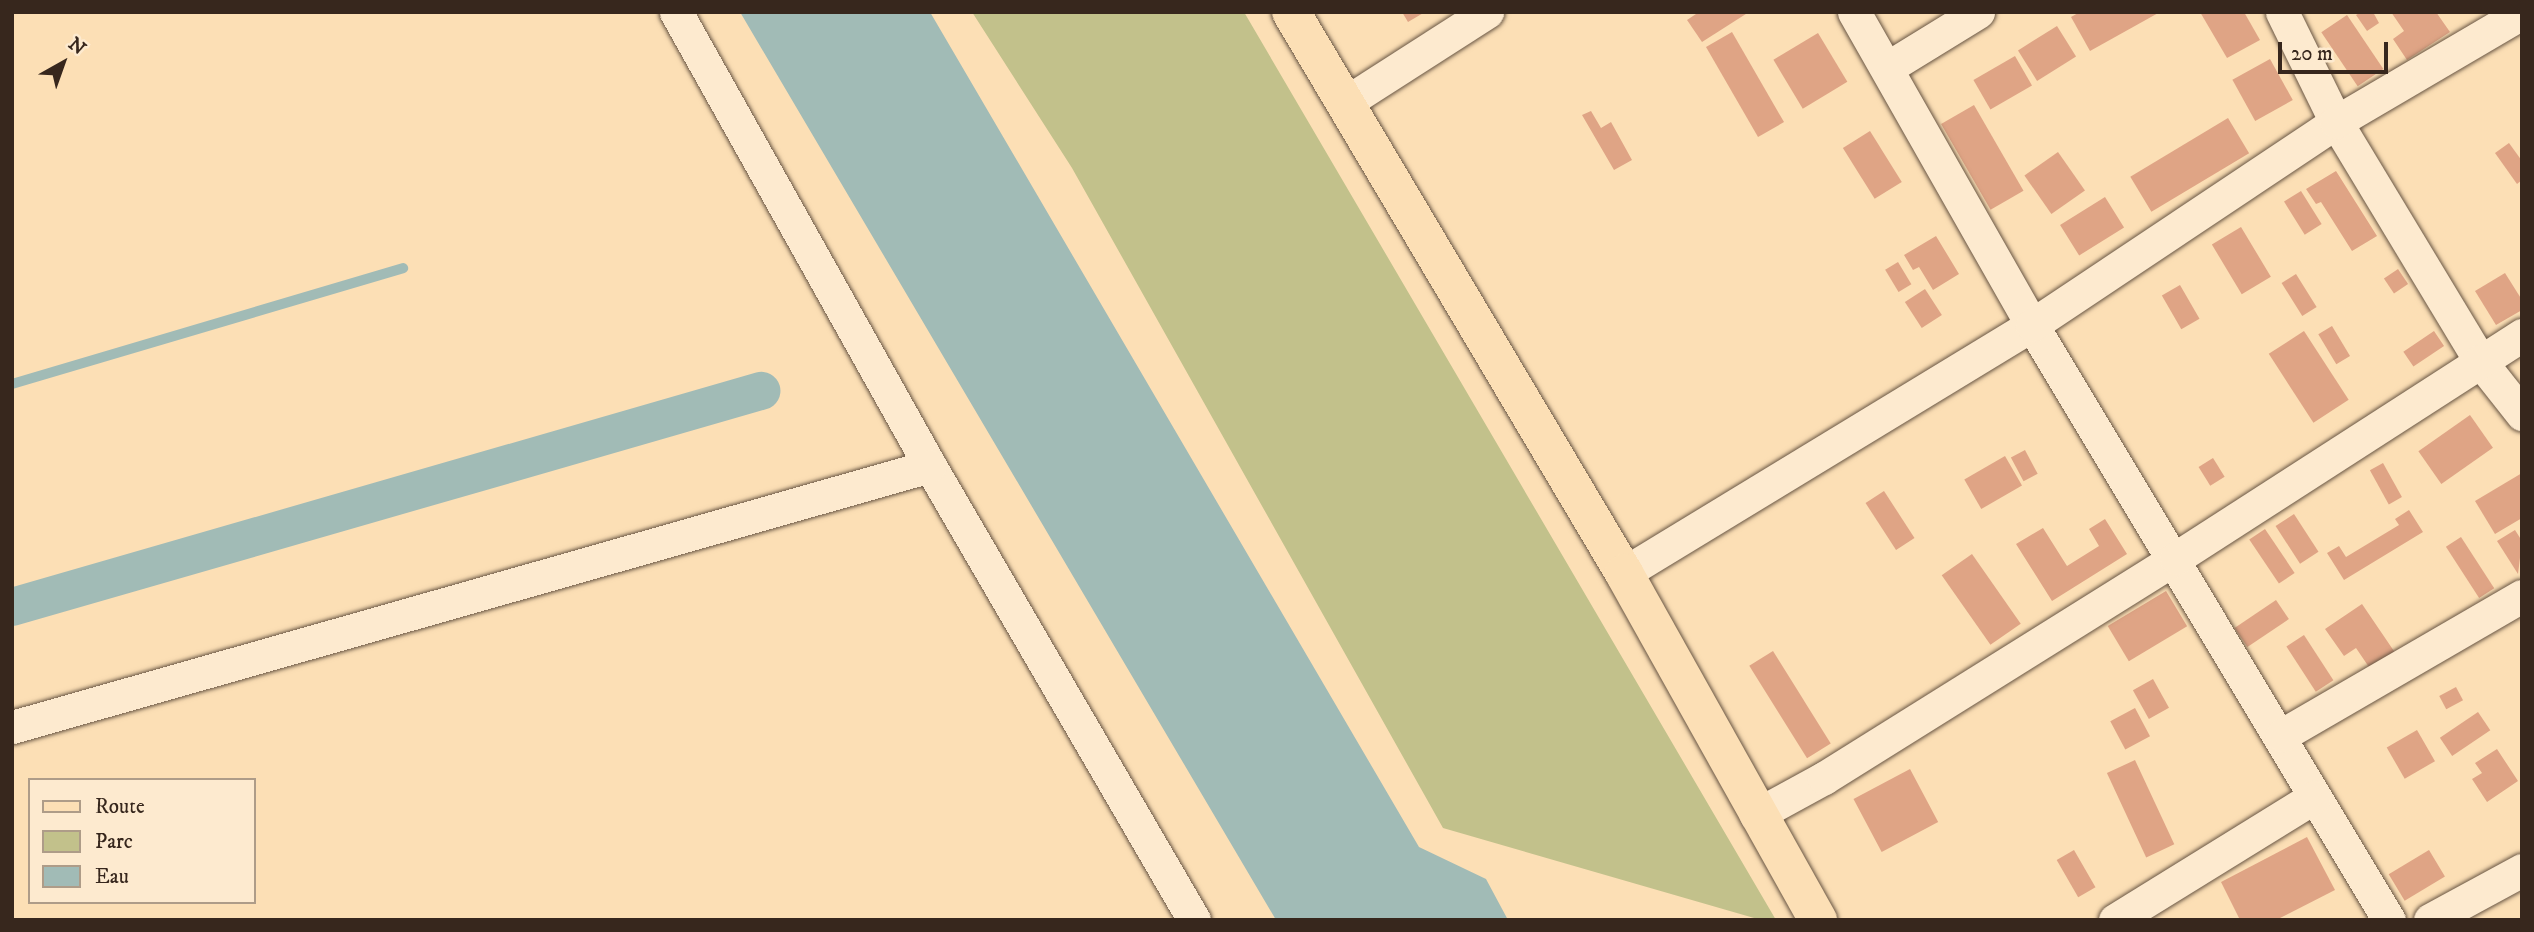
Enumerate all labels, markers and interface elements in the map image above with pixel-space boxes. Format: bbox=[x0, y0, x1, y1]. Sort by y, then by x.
north arrow bbox=[28, 28, 98, 98]
scale bar bbox=[2282, 28, 2392, 72]
text: N bbox=[63, 33, 90, 60]
text: 20 m bbox=[2291, 41, 2333, 67]
legend bbox=[28, 778, 256, 904]
text: Route bbox=[95, 794, 145, 820]
text: Parc bbox=[95, 829, 133, 855]
text: Eau bbox=[95, 864, 129, 890]

